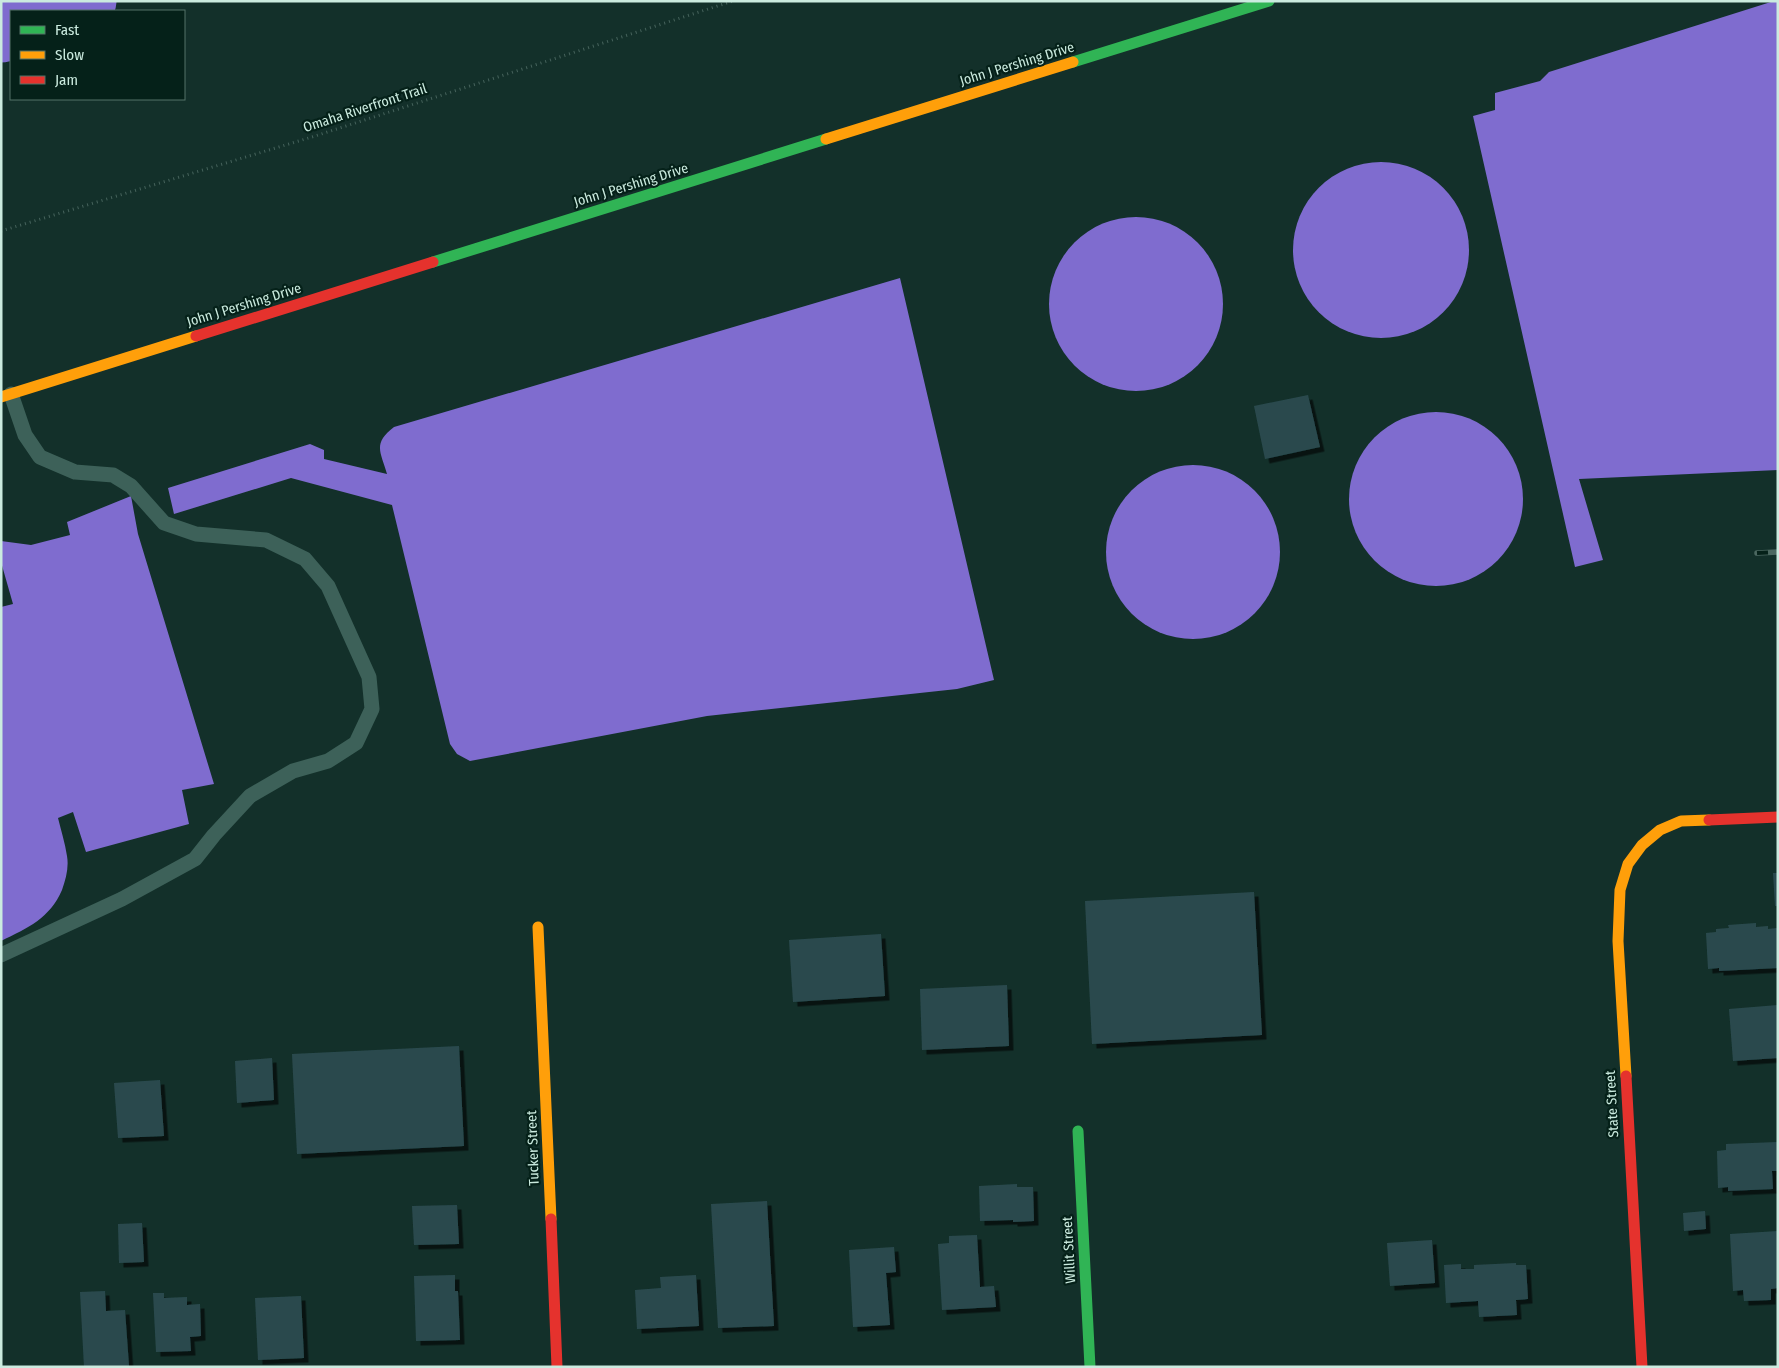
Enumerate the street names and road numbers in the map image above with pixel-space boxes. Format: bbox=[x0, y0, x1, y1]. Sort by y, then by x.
street label: John J Pershing Drive bbox=[958, 39, 1076, 89]
street label: Omaha Riverfront Trail bbox=[301, 80, 429, 136]
street label: John J Pershing Drive bbox=[572, 160, 690, 210]
street label: John J Pershing Drive bbox=[185, 280, 303, 330]
street label: State Street bbox=[1602, 1070, 1622, 1138]
street label: Tucker Street bbox=[523, 1110, 543, 1186]
street label: Willit Street bbox=[1059, 1216, 1079, 1284]

